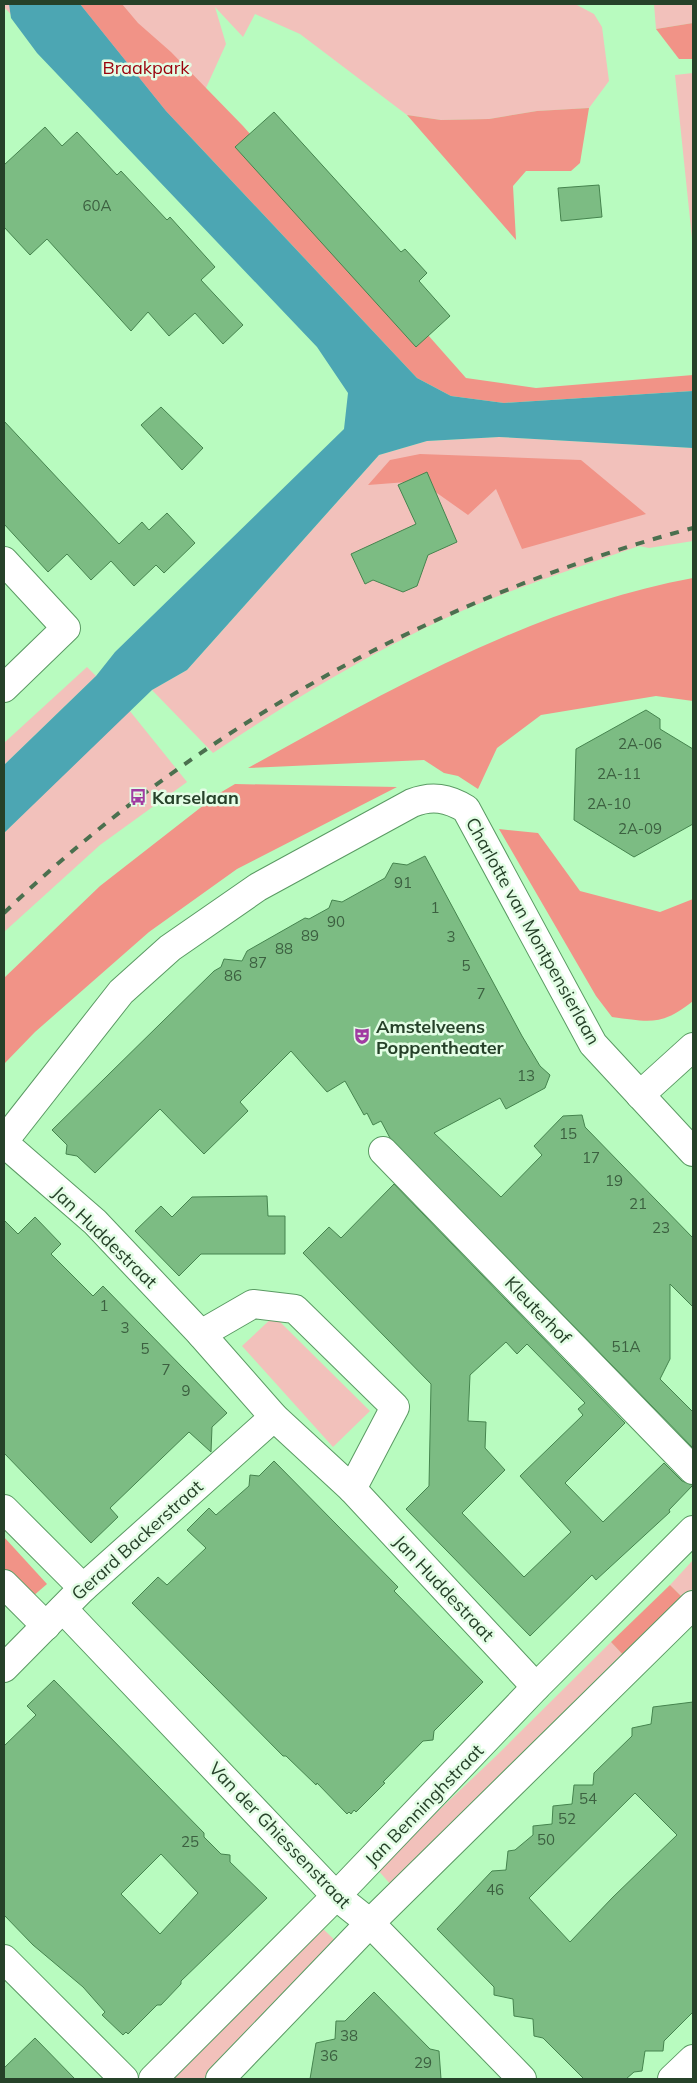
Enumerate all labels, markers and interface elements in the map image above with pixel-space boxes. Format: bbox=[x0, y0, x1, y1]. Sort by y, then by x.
park label: Braakpark bbox=[103, 56, 190, 79]
house number: 60A bbox=[82, 196, 112, 215]
house number: 2A-06 bbox=[618, 734, 662, 753]
house number: 2A-11 bbox=[597, 764, 641, 783]
place label: Karselaan bbox=[152, 786, 239, 809]
bus stop icon: Karselaan bbox=[128, 787, 148, 807]
house number: 2A-10 bbox=[587, 794, 631, 813]
street label: Charlotte van Montpensierlaan bbox=[461, 813, 605, 1049]
house number: 2A-09 bbox=[618, 819, 662, 838]
house number: 91 bbox=[394, 873, 412, 892]
house number: 1 bbox=[430, 898, 440, 917]
house number: 90 bbox=[327, 912, 345, 931]
house number: 89 bbox=[301, 926, 319, 945]
house number: 3 bbox=[446, 927, 456, 946]
house number: 88 bbox=[275, 939, 293, 958]
house number: 87 bbox=[249, 953, 267, 972]
house number: 5 bbox=[461, 956, 471, 975]
house number: 86 bbox=[224, 966, 242, 985]
house number: 7 bbox=[476, 984, 486, 1003]
place label: Amstelveens Poppentheater bbox=[376, 1015, 505, 1059]
theatre icon: Amstelveens Poppentheater bbox=[352, 1026, 372, 1046]
house number: 13 bbox=[517, 1066, 535, 1085]
house number: 15 bbox=[559, 1124, 577, 1143]
house number: 17 bbox=[582, 1148, 600, 1167]
house number: 19 bbox=[605, 1171, 623, 1190]
street label: Jan Huddestraat bbox=[48, 1181, 162, 1293]
house number: 21 bbox=[629, 1194, 647, 1213]
house number: 23 bbox=[652, 1218, 670, 1237]
street label: Kleuterhof bbox=[500, 1271, 577, 1349]
house number: 1 bbox=[99, 1296, 109, 1315]
house number: 3 bbox=[120, 1318, 130, 1337]
house number: 51A bbox=[611, 1337, 641, 1356]
house number: 5 bbox=[140, 1339, 150, 1358]
house number: 7 bbox=[161, 1360, 171, 1379]
house number: 9 bbox=[181, 1381, 191, 1400]
street label: Gerard Backerstraat bbox=[67, 1475, 207, 1605]
street label: Jan Huddestraat bbox=[389, 1530, 499, 1646]
street label: Jan Benninghstraat bbox=[360, 1739, 488, 1871]
street label: Van der Ghiessenstraat bbox=[204, 1757, 356, 1913]
house number: 54 bbox=[579, 1789, 597, 1808]
house number: 52 bbox=[558, 1809, 576, 1828]
house number: 50 bbox=[537, 1830, 555, 1849]
house number: 25 bbox=[181, 1832, 199, 1851]
house number: 46 bbox=[486, 1880, 504, 1899]
house number: 38 bbox=[340, 2026, 358, 2045]
house number: 36 bbox=[320, 2046, 338, 2065]
house number: 29 bbox=[414, 2053, 432, 2072]

